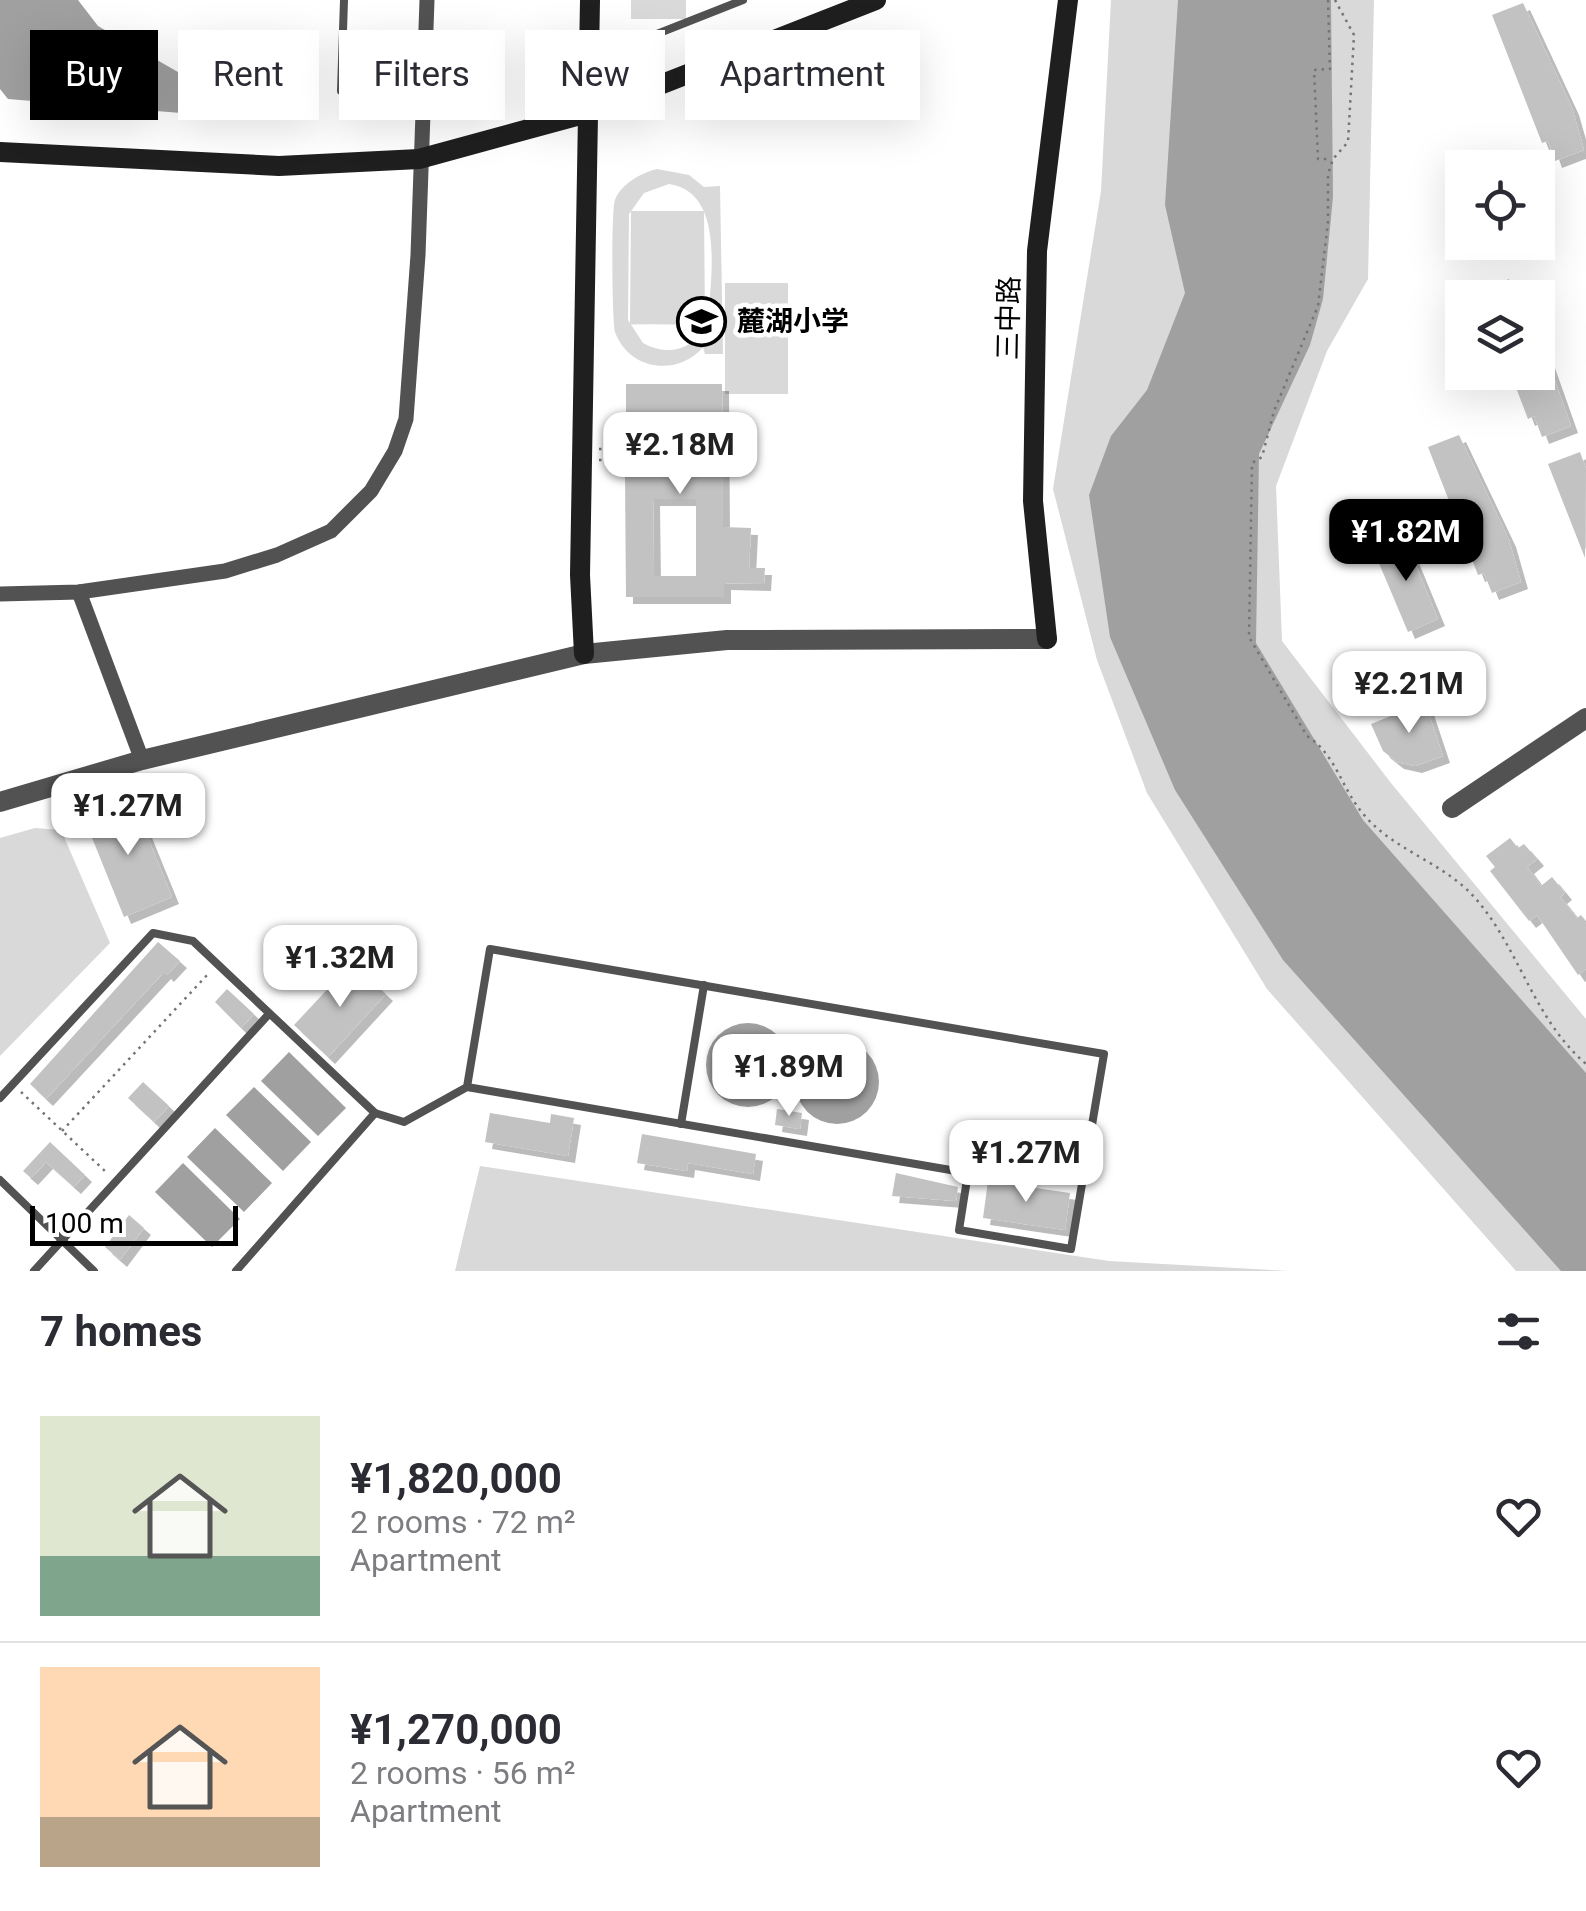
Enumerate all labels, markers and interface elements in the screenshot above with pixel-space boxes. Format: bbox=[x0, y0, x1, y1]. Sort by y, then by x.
chip: Buy bbox=[30, 30, 158, 120]
chip: Rent bbox=[178, 30, 319, 120]
chip: Filters bbox=[339, 30, 505, 120]
chip: New bbox=[525, 30, 665, 120]
chip: Apartment bbox=[685, 30, 920, 120]
map controls bbox=[1445, 150, 1555, 390]
button: locate bbox=[1445, 150, 1555, 260]
street label: 三中路 bbox=[991, 276, 1026, 360]
button: layers bbox=[1445, 280, 1555, 390]
school or university icon: 麓湖小学 bbox=[676, 295, 728, 347]
place label: 麓湖小学 bbox=[737, 305, 849, 338]
pin: ¥2.18M bbox=[599, 412, 761, 497]
text: ¥2.18M bbox=[625, 425, 735, 463]
pin: ¥1.82M bbox=[1325, 499, 1487, 584]
text: ¥1.82M bbox=[1351, 512, 1461, 550]
pin: ¥2.21M bbox=[1328, 651, 1490, 736]
text: ¥2.21M bbox=[1354, 664, 1464, 702]
pin: ¥1.27M bbox=[47, 773, 209, 858]
text: ¥1.27M bbox=[73, 786, 183, 824]
pin: ¥1.32M bbox=[259, 925, 421, 1010]
text: ¥1.32M bbox=[285, 938, 395, 976]
pin: ¥1.89M bbox=[708, 1034, 870, 1119]
text: ¥1.89M bbox=[734, 1047, 844, 1085]
pin: ¥1.27M bbox=[945, 1120, 1107, 1205]
text: ¥1.27M bbox=[971, 1133, 1081, 1171]
scale bar bbox=[30, 1201, 238, 1246]
text: 100 m bbox=[45, 1207, 124, 1240]
icon: filters bbox=[1491, 1304, 1546, 1359]
text: 7 homes bbox=[40, 1307, 202, 1356]
text: ¥1,820,000 bbox=[350, 1454, 562, 1503]
icon: home bbox=[120, 1456, 240, 1576]
icon: heart bbox=[1491, 1489, 1546, 1544]
text: 2 rooms · 72 m² bbox=[350, 1503, 575, 1541]
text: Apartment bbox=[350, 1541, 502, 1579]
text: ¥1,270,000 bbox=[350, 1705, 562, 1754]
icon: home bbox=[120, 1707, 240, 1827]
icon: heart bbox=[1491, 1740, 1546, 1795]
text: 2 rooms · 56 m² bbox=[350, 1754, 575, 1792]
text: Apartment bbox=[350, 1792, 502, 1830]

